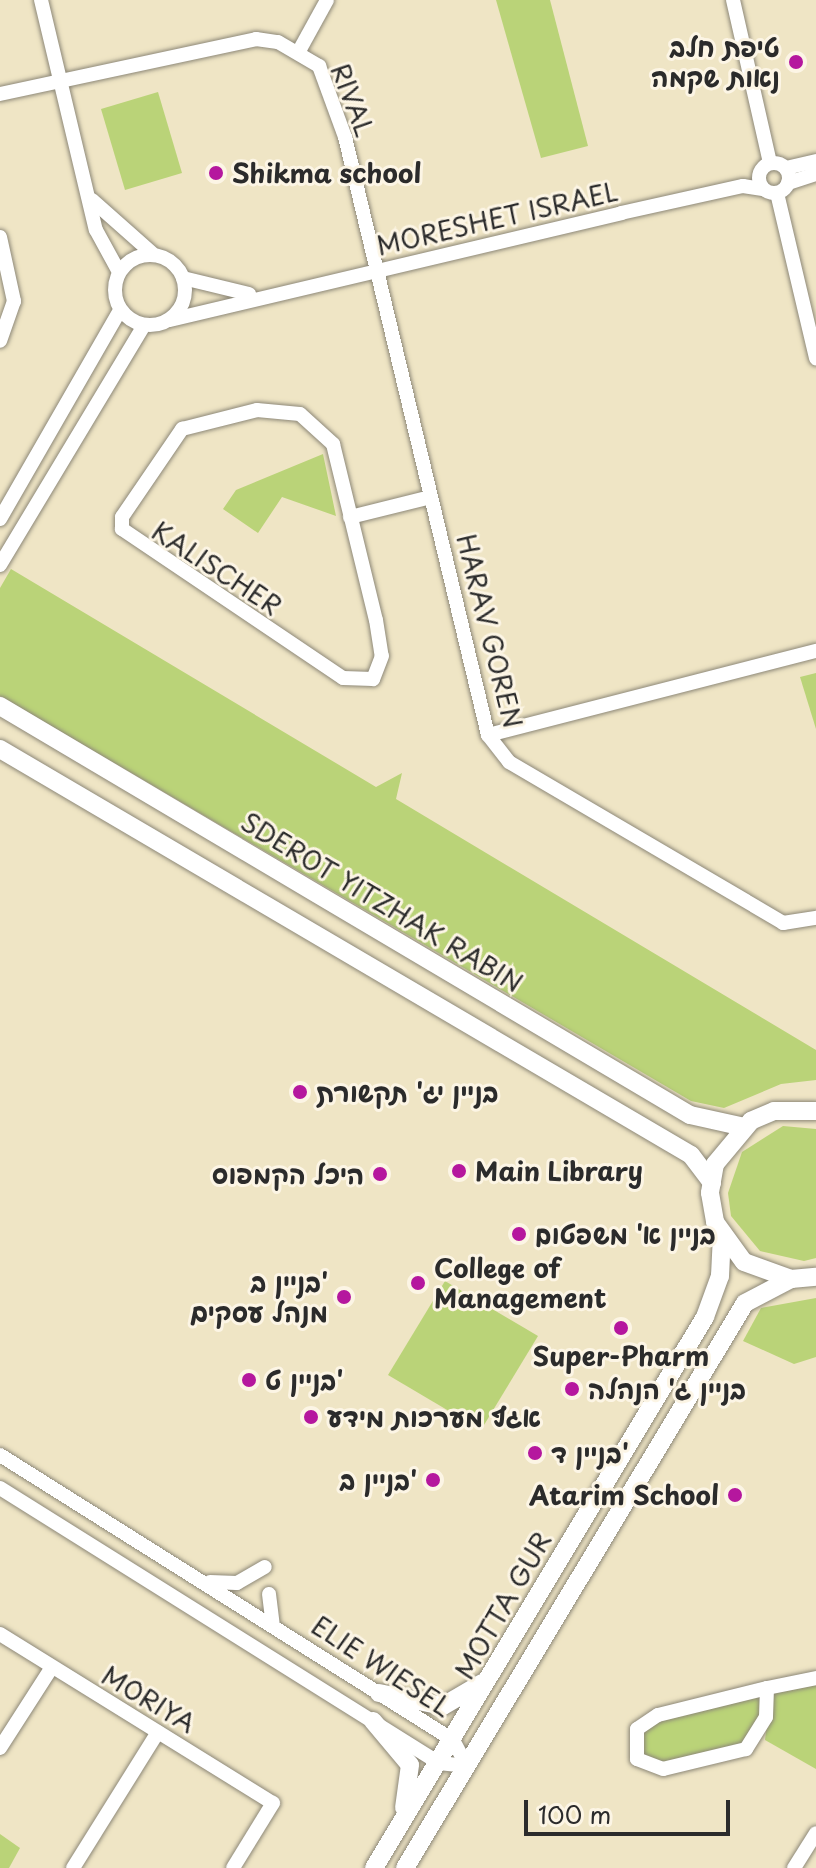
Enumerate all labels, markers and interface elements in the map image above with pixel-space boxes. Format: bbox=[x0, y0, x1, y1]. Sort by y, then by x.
place label: טיפת חלב נאות שקמה bbox=[651, 31, 780, 92]
marker: טיפת חלב נאות שקמה bbox=[787, 53, 805, 71]
street label: RIVAL bbox=[325, 59, 381, 141]
place label: Shikma school bbox=[232, 157, 422, 189]
marker: Shikma school bbox=[207, 164, 225, 182]
street label: MORESHET ISRAEL bbox=[372, 175, 622, 261]
street label: KALISCHER bbox=[146, 515, 288, 621]
street label: HARAV GOREN bbox=[451, 530, 529, 732]
street label: SDEROT YITZHAK RABIN bbox=[235, 805, 529, 999]
place label: בניין יג' תקשורת bbox=[316, 1076, 499, 1108]
marker: בניין יג' תקשורת bbox=[291, 1083, 309, 1101]
place label: Main Library bbox=[475, 1155, 643, 1187]
place label: היכל הקמפוס bbox=[212, 1158, 364, 1190]
marker: Main Library bbox=[450, 1162, 468, 1180]
marker: היכל הקמפוס bbox=[371, 1165, 389, 1183]
place label: בניין א' משפטום bbox=[535, 1218, 717, 1250]
marker: בניין א' משפטום bbox=[510, 1225, 528, 1243]
place label: College of Management bbox=[434, 1252, 606, 1314]
place label: בניין ב' מנהל עסקים bbox=[190, 1266, 328, 1328]
marker: College of Management bbox=[409, 1274, 427, 1292]
marker: בניין ב' מנהל עסקים bbox=[335, 1288, 353, 1306]
marker: Super-Pharm bbox=[612, 1319, 630, 1337]
place label: Super-Pharm bbox=[533, 1340, 709, 1372]
place label: בניין ט' bbox=[265, 1364, 343, 1396]
marker: בניין ט' bbox=[240, 1371, 258, 1389]
place label: בניין ג' הנהלה bbox=[588, 1373, 747, 1405]
marker: בניין ג' הנהלה bbox=[563, 1380, 581, 1398]
place label: אגף מערכות מידע bbox=[327, 1401, 541, 1433]
marker: אגף מערכות מידע bbox=[302, 1408, 320, 1426]
place label: בניין ד' bbox=[551, 1437, 629, 1469]
marker: בניין ד' bbox=[526, 1444, 544, 1462]
place label: בניין ב' bbox=[339, 1464, 417, 1496]
marker: בניין ב' bbox=[424, 1471, 442, 1489]
place label: Atarim School bbox=[529, 1479, 719, 1511]
marker: Atarim School bbox=[726, 1486, 744, 1504]
street label: MOTTA GUR bbox=[448, 1526, 558, 1684]
street label: ELIE WIESEL bbox=[305, 1608, 459, 1724]
street label: MORIYA bbox=[97, 1659, 201, 1739]
scale bar bbox=[528, 1784, 734, 1834]
text: 100 m bbox=[538, 1796, 611, 1832]

